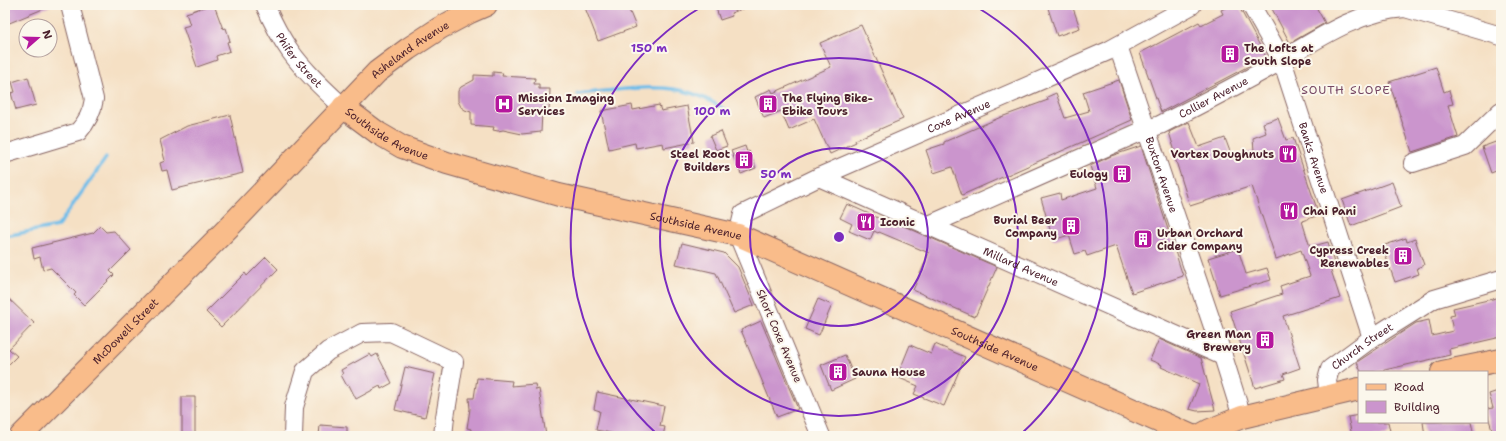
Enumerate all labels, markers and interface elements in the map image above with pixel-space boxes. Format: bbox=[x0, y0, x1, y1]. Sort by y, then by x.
street label: Asheland Avenue bbox=[367, 17, 452, 82]
north arrow bbox=[18, 18, 58, 58]
text: N bbox=[38, 28, 56, 42]
street label: Phifer Street bbox=[272, 30, 326, 91]
text: 150 m bbox=[631, 40, 667, 56]
place label: The Lofts at South Slope bbox=[1244, 41, 1314, 69]
building icon: The Lofts at South Slope bbox=[1219, 43, 1241, 65]
street label: Collier Avenue bbox=[1176, 73, 1251, 122]
district label: SOUTH SLOPE bbox=[1301, 82, 1391, 98]
place label: Mission Imaging Services bbox=[518, 91, 614, 119]
place label: The Flying Bike- Ebike Tours bbox=[782, 91, 873, 119]
hospital icon: Mission Imaging Services bbox=[493, 93, 515, 115]
building icon: The Flying Bike- Ebike Tours bbox=[757, 93, 779, 115]
street label: Coxe Avenue bbox=[925, 96, 993, 136]
text: 100 m bbox=[694, 103, 731, 119]
street label: Southside Avenue bbox=[342, 104, 431, 163]
street label: Banks Avenue bbox=[1295, 120, 1332, 195]
street label: Buxton Avenue bbox=[1142, 135, 1181, 215]
restaurant icon: Vortex Doughnuts bbox=[1277, 143, 1299, 165]
place label: Steel Root Builders bbox=[670, 147, 731, 175]
place label: Vortex Doughnuts bbox=[1171, 147, 1274, 162]
building icon: Steel Root Builders bbox=[733, 149, 755, 171]
building icon: Eulogy bbox=[1111, 163, 1133, 185]
text: 50 m bbox=[761, 166, 792, 182]
place label: Eulogy bbox=[1069, 167, 1108, 182]
restaurant icon: Chai Pani bbox=[1278, 200, 1300, 222]
place label: Chai Pani bbox=[1303, 204, 1356, 219]
street label: Southside Avenue bbox=[648, 208, 745, 244]
restaurant icon: Iconic bbox=[855, 211, 877, 233]
place label: Burial Beer Company bbox=[994, 213, 1057, 241]
place label: Iconic bbox=[880, 215, 915, 230]
building icon: Burial Beer Company bbox=[1060, 215, 1082, 237]
place label: Urban Orchard Cider Company bbox=[1157, 226, 1244, 254]
building icon: Urban Orchard Cider Company bbox=[1132, 228, 1154, 250]
centre of rings bbox=[832, 230, 846, 244]
street label: Millard Avenue bbox=[981, 243, 1061, 290]
place label: Cypress Creek Renewables bbox=[1309, 243, 1389, 271]
building icon: Cypress Creek Renewables bbox=[1392, 245, 1414, 267]
street label: Short Coxe Avenue bbox=[753, 287, 805, 385]
street label: McDowell Street bbox=[89, 295, 162, 367]
street label: Church Street bbox=[1328, 319, 1396, 373]
street label: Southside Avenue bbox=[949, 323, 1041, 375]
place label: Green Man Brewery bbox=[1186, 327, 1252, 355]
building icon: Green Man Brewery bbox=[1254, 329, 1276, 351]
building icon: Sauna House bbox=[827, 361, 849, 383]
place label: Sauna House bbox=[852, 365, 926, 380]
legend bbox=[1358, 371, 1488, 423]
text: Road bbox=[1394, 379, 1425, 395]
text: Building bbox=[1394, 399, 1440, 415]

